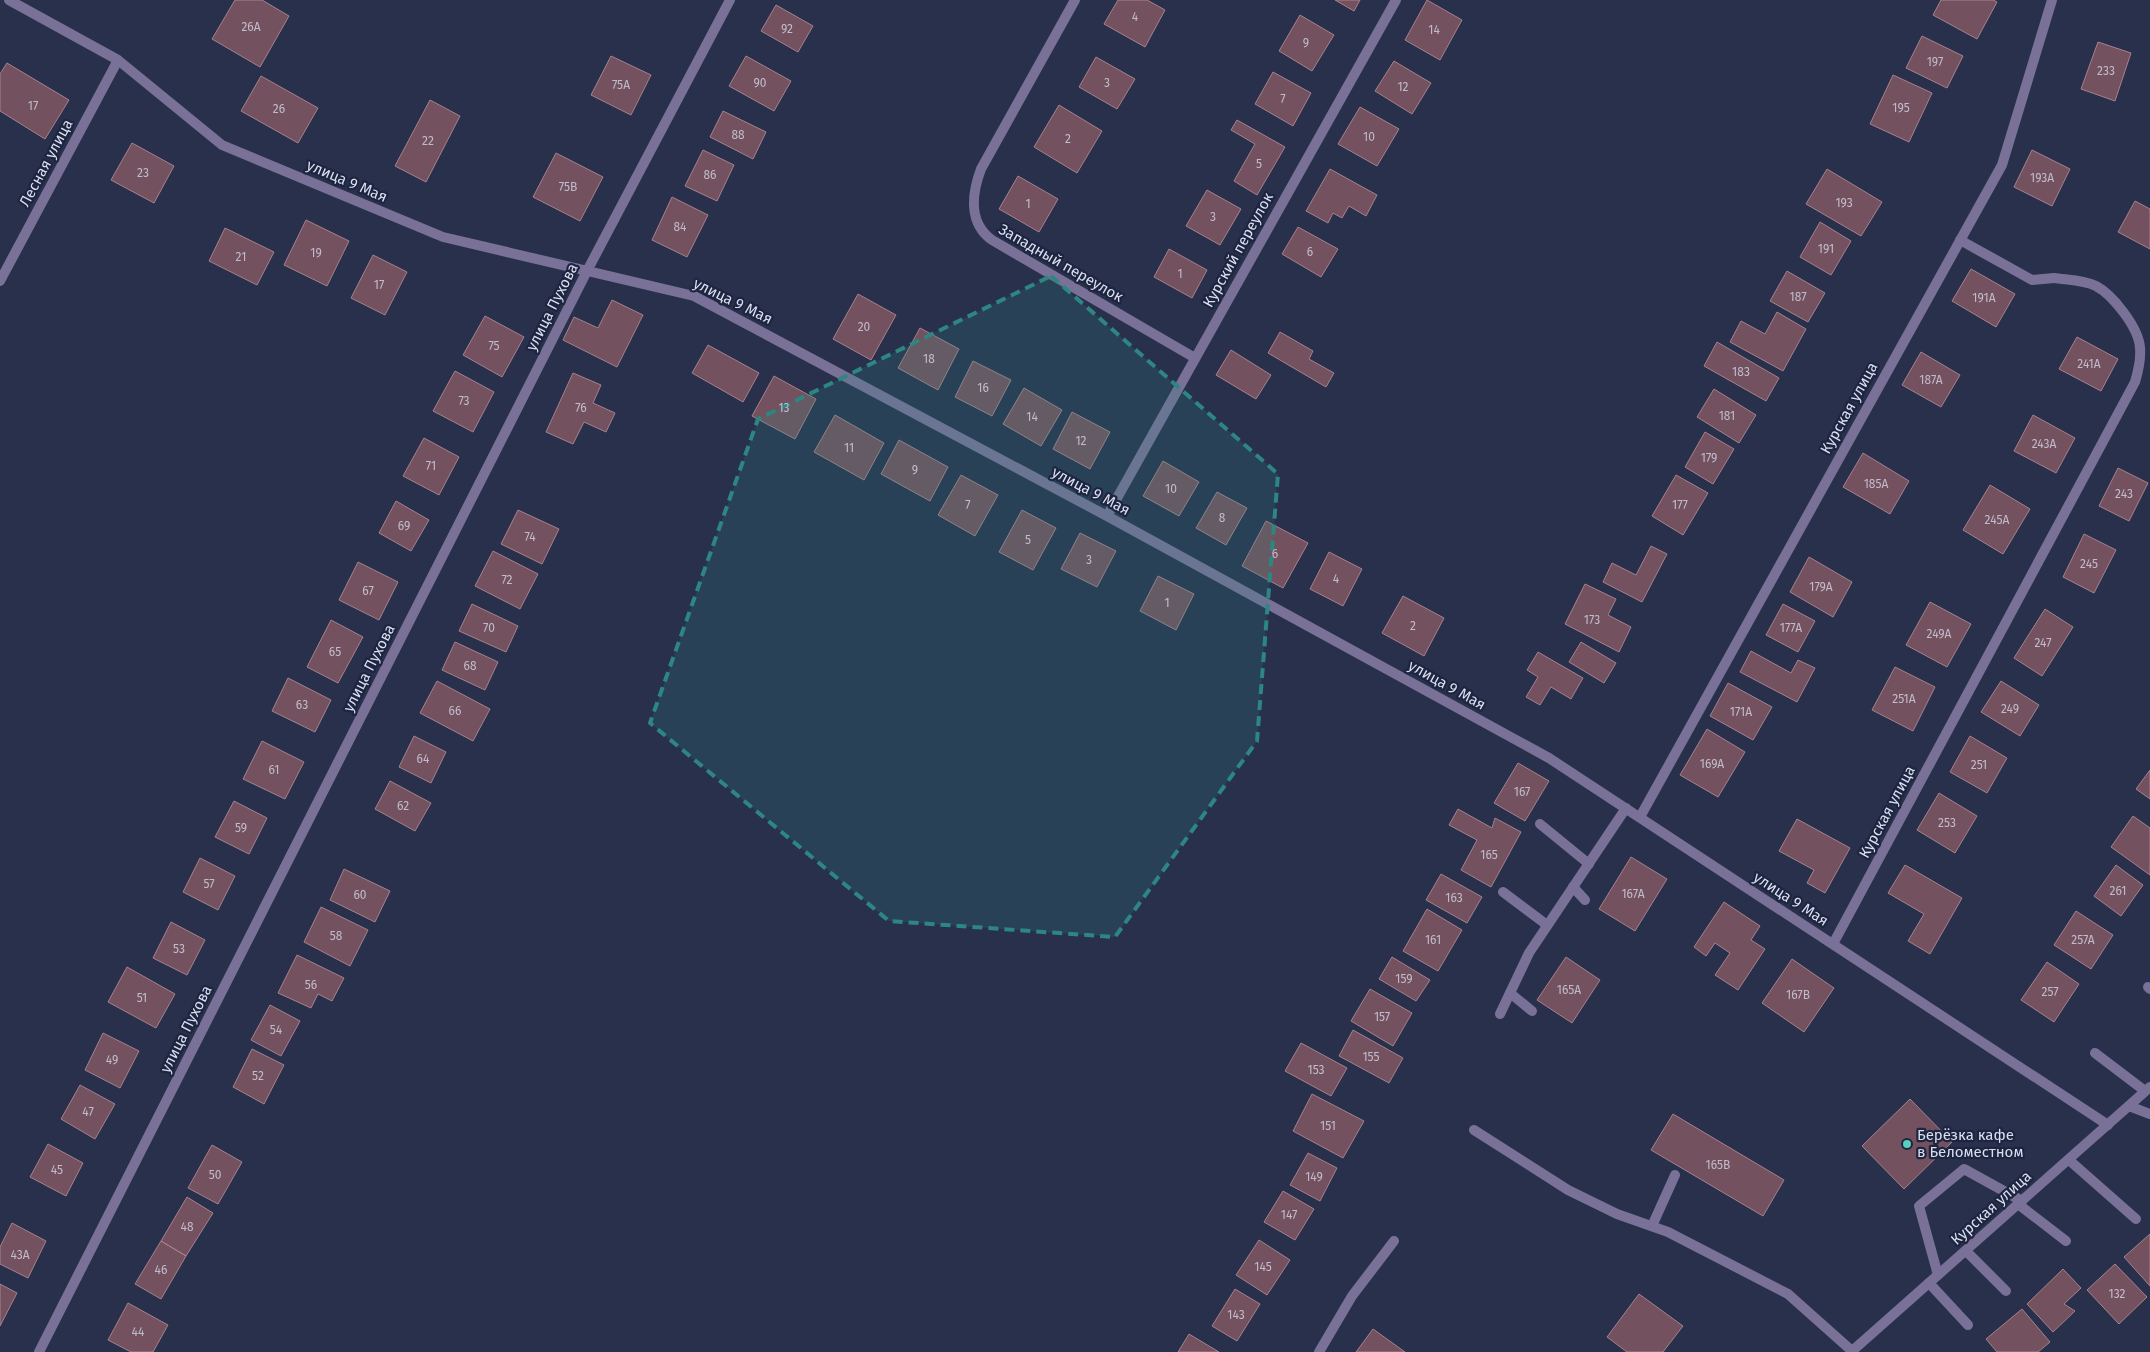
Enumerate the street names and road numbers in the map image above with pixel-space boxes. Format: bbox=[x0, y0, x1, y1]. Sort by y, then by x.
street label: Лесная улица bbox=[15, 116, 77, 210]
street label: улица 9 Мая bbox=[304, 156, 390, 206]
street label: Курский переулок bbox=[1199, 189, 1277, 311]
street label: Западный переулок bbox=[996, 220, 1127, 306]
street label: улица Пухова bbox=[522, 260, 582, 354]
street label: улица 9 Мая bbox=[691, 274, 775, 328]
street label: Курская улица bbox=[1816, 359, 1882, 457]
street label: улица 9 Мая bbox=[1049, 463, 1133, 519]
street label: улица Пухова bbox=[339, 621, 399, 715]
street label: улица 9 Мая bbox=[1405, 656, 1489, 714]
street label: Курская улица bbox=[1855, 763, 1919, 861]
street label: улица 9 Мая bbox=[1750, 868, 1832, 930]
street label: улица Пухова bbox=[156, 982, 216, 1076]
street label: Курская улица bbox=[1947, 1167, 2035, 1249]

